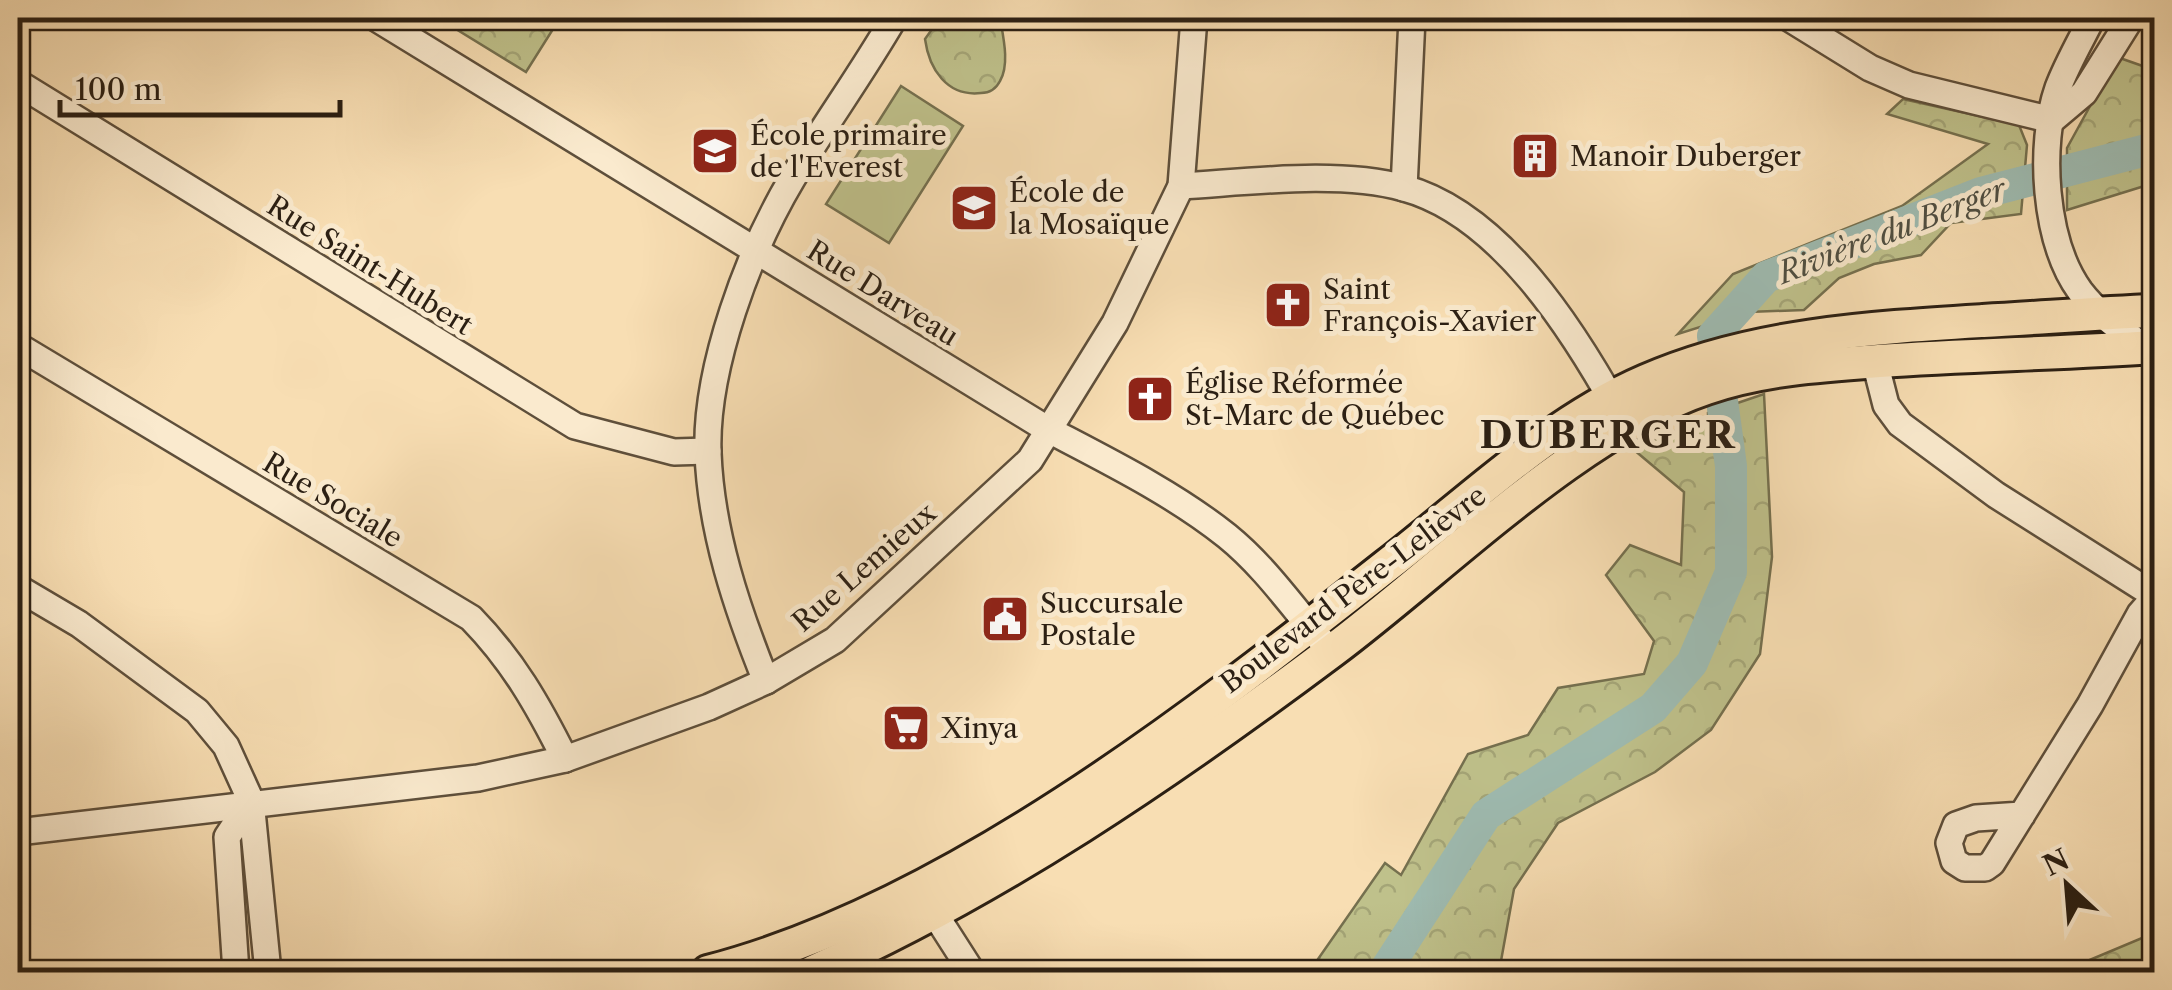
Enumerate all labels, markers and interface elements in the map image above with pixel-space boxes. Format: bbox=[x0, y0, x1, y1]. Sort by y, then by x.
scale bar bbox=[60, 55, 340, 117]
text: 100 m bbox=[75, 71, 162, 108]
place label: École primaire de l'Everest bbox=[750, 118, 947, 184]
school or university icon: École primaire de l'Everest bbox=[689, 125, 741, 177]
building icon: Manoir Duberger bbox=[1509, 130, 1561, 182]
place label: Manoir Duberger bbox=[1570, 139, 1801, 173]
water label: Rivière du Berger bbox=[1771, 170, 2013, 292]
place label: École de la Mosaïque bbox=[1009, 175, 1169, 241]
school or university icon: École de la Mosaïque bbox=[948, 182, 1000, 234]
street label: Rue Saint-Hubert bbox=[261, 188, 479, 342]
street label: Rue Darveau bbox=[801, 233, 965, 353]
place label: Saint François-Xavier bbox=[1323, 272, 1537, 338]
church icon: Saint François-Xavier bbox=[1262, 279, 1314, 331]
place label: Église Réformée St-Marc de Québec bbox=[1185, 366, 1444, 432]
church icon: Église Réformée St-Marc de Québec bbox=[1124, 373, 1176, 425]
district label: DUBERGER bbox=[1480, 411, 1736, 458]
street label: Rue Sociale bbox=[257, 445, 409, 555]
street label: Boulevard Père-Lelièvre bbox=[1213, 478, 1493, 700]
street label: Rue Lemieux bbox=[785, 495, 943, 638]
place label: Succursale Postale bbox=[1040, 586, 1183, 652]
public building icon: Succursale Postale bbox=[979, 593, 1031, 645]
supermarket icon: Xinya bbox=[880, 702, 932, 754]
place label: Xinya bbox=[940, 711, 1018, 745]
north arrow bbox=[2017, 835, 2117, 935]
text: N bbox=[2038, 842, 2074, 883]

